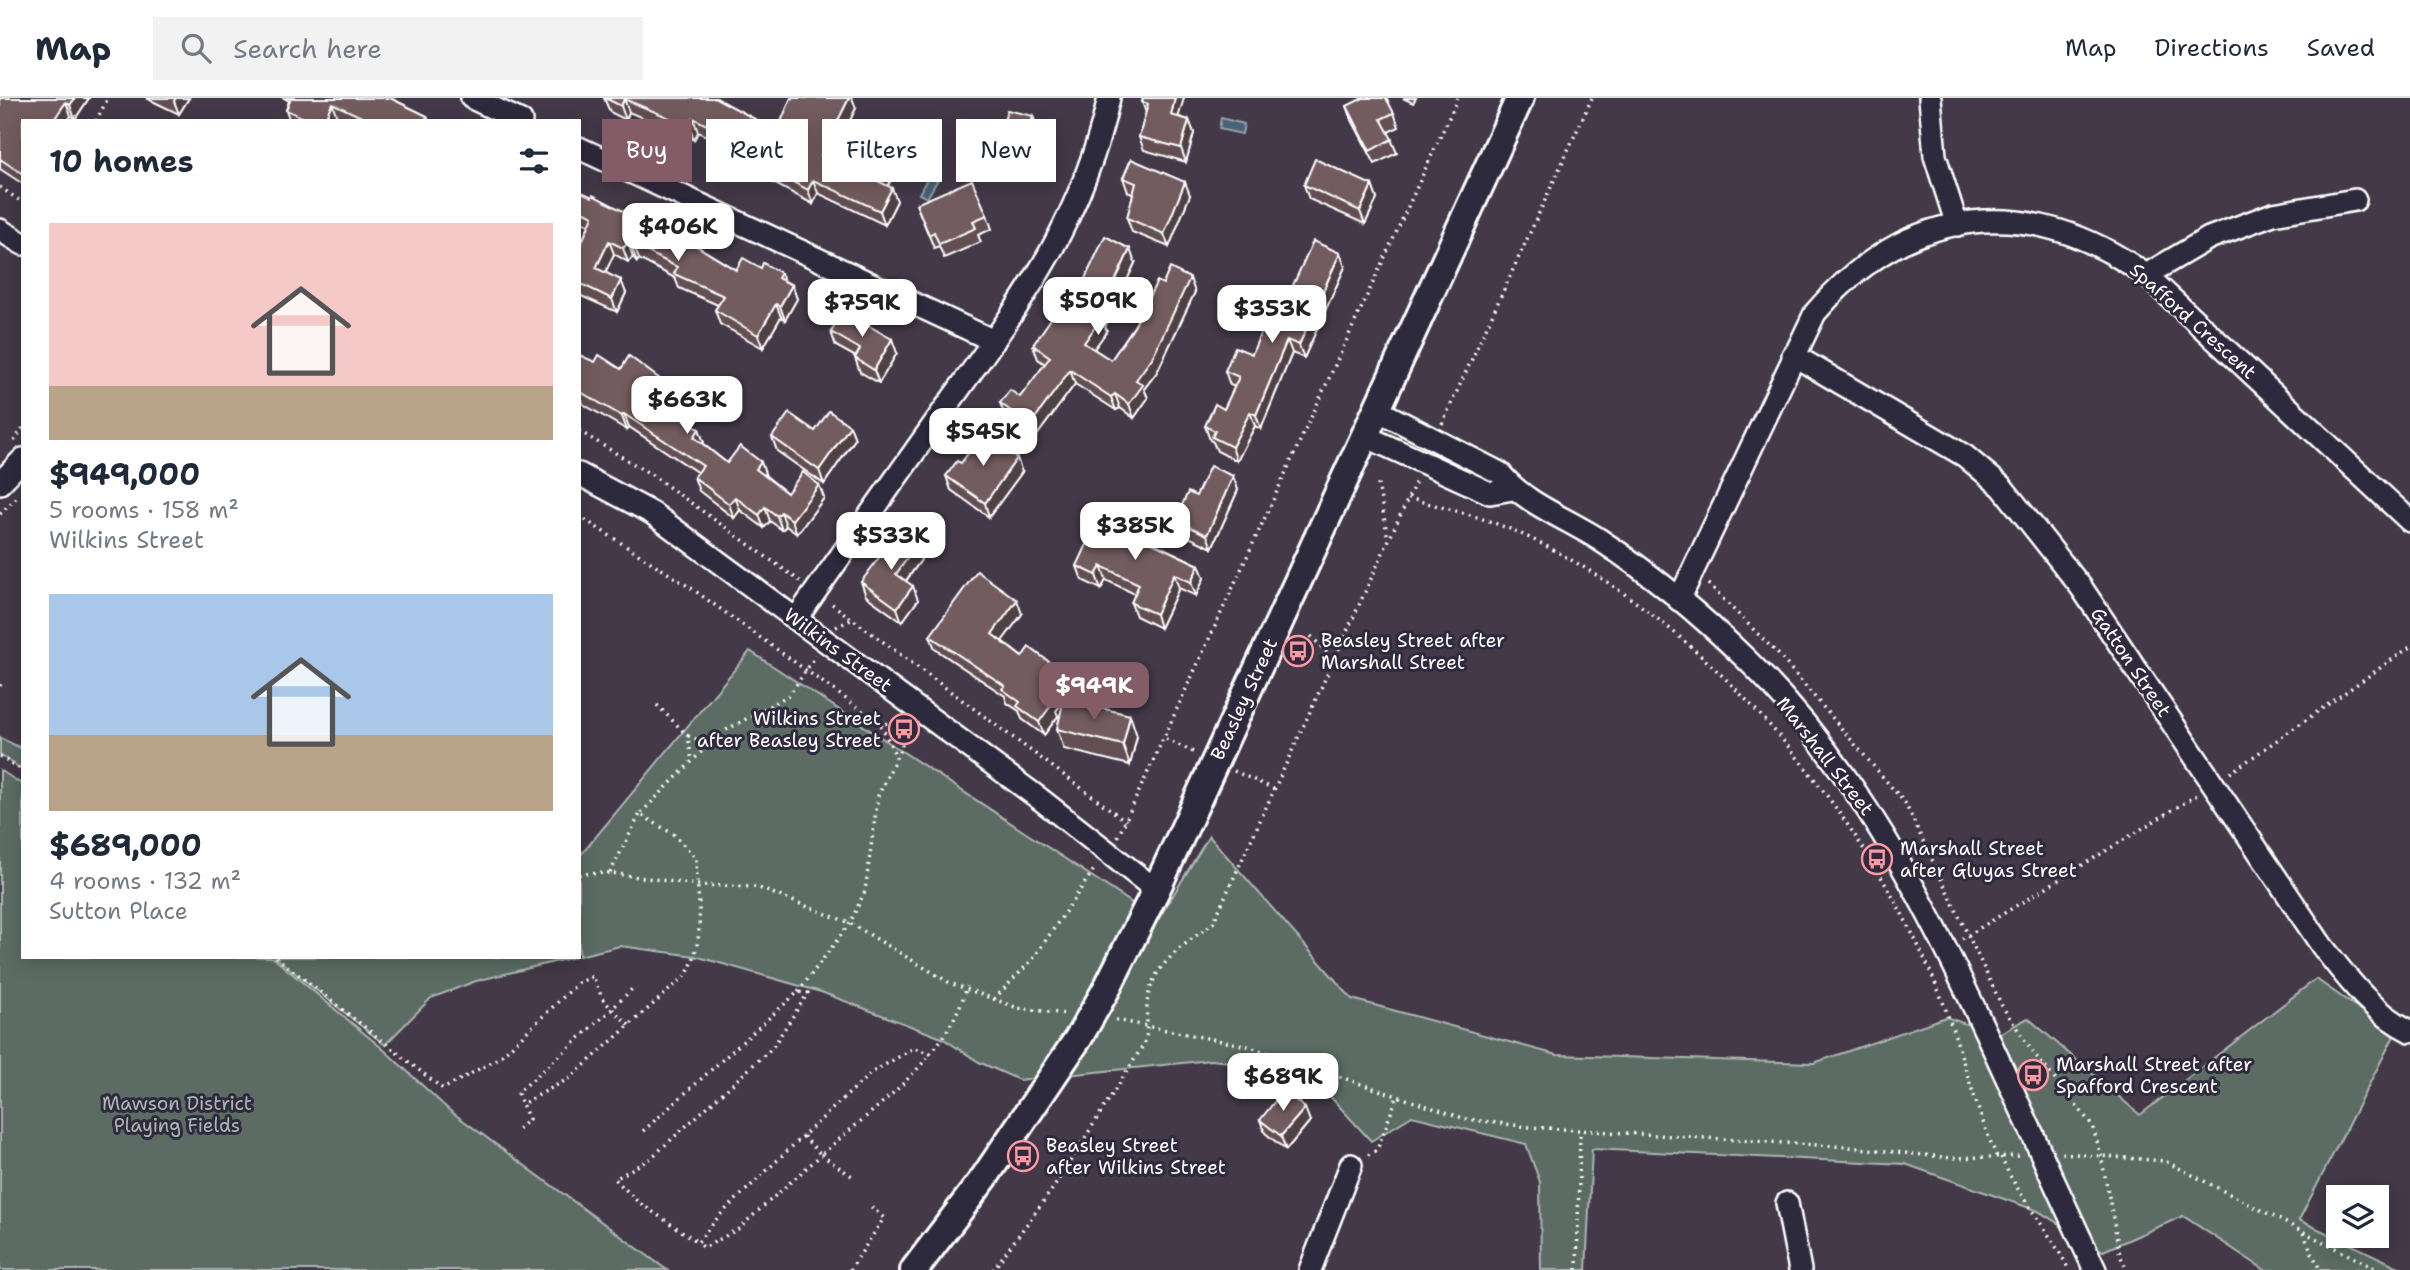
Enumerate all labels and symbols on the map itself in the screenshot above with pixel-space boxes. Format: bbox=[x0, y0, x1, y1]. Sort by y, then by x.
pin: $406K bbox=[629, 204, 727, 263]
street label: Spafford Crescent bbox=[2124, 257, 2262, 385]
pin: $509K bbox=[1049, 278, 1147, 337]
pin: $759K bbox=[813, 280, 911, 339]
pin: $353K bbox=[1223, 286, 1321, 345]
pin: $663K bbox=[638, 376, 736, 436]
pin: $545K bbox=[934, 408, 1032, 468]
pin: $385K bbox=[1086, 503, 1184, 562]
pin: $533K bbox=[842, 512, 940, 572]
street label: Wilkins Street bbox=[779, 602, 897, 698]
street label: Gatton Street bbox=[2085, 602, 2177, 722]
place label: Beasley Street after Marshall Street bbox=[1321, 628, 1505, 675]
street label: Beasley Street bbox=[1205, 634, 1283, 764]
bus stop icon: Beasley Street after Marshall Street bbox=[1281, 634, 1315, 668]
pin: $949K bbox=[1045, 662, 1143, 722]
street label: Marshall Street bbox=[1771, 691, 1879, 821]
place label: Wilkins Street after Beasley Street bbox=[697, 706, 881, 753]
bus stop icon: Wilkins Street after Beasley Street bbox=[887, 712, 921, 746]
place label: Marshall Street after Gluyas Street bbox=[1900, 836, 2077, 883]
bus stop icon: Marshall Street after Gluyas Street bbox=[1860, 842, 1894, 876]
place label: Marshall Street after Spafford Crescent bbox=[2056, 1052, 2252, 1099]
pin: $689K bbox=[1234, 1054, 1332, 1113]
bus stop icon: Marshall Street after Spafford Crescent bbox=[2016, 1058, 2050, 1092]
park label: Mawson District Playing Fields bbox=[102, 1091, 252, 1138]
place label: Beasley Street after Wilkins Street bbox=[1046, 1133, 1226, 1180]
bus stop icon: Beasley Street after Wilkins Street bbox=[1006, 1139, 1040, 1173]

